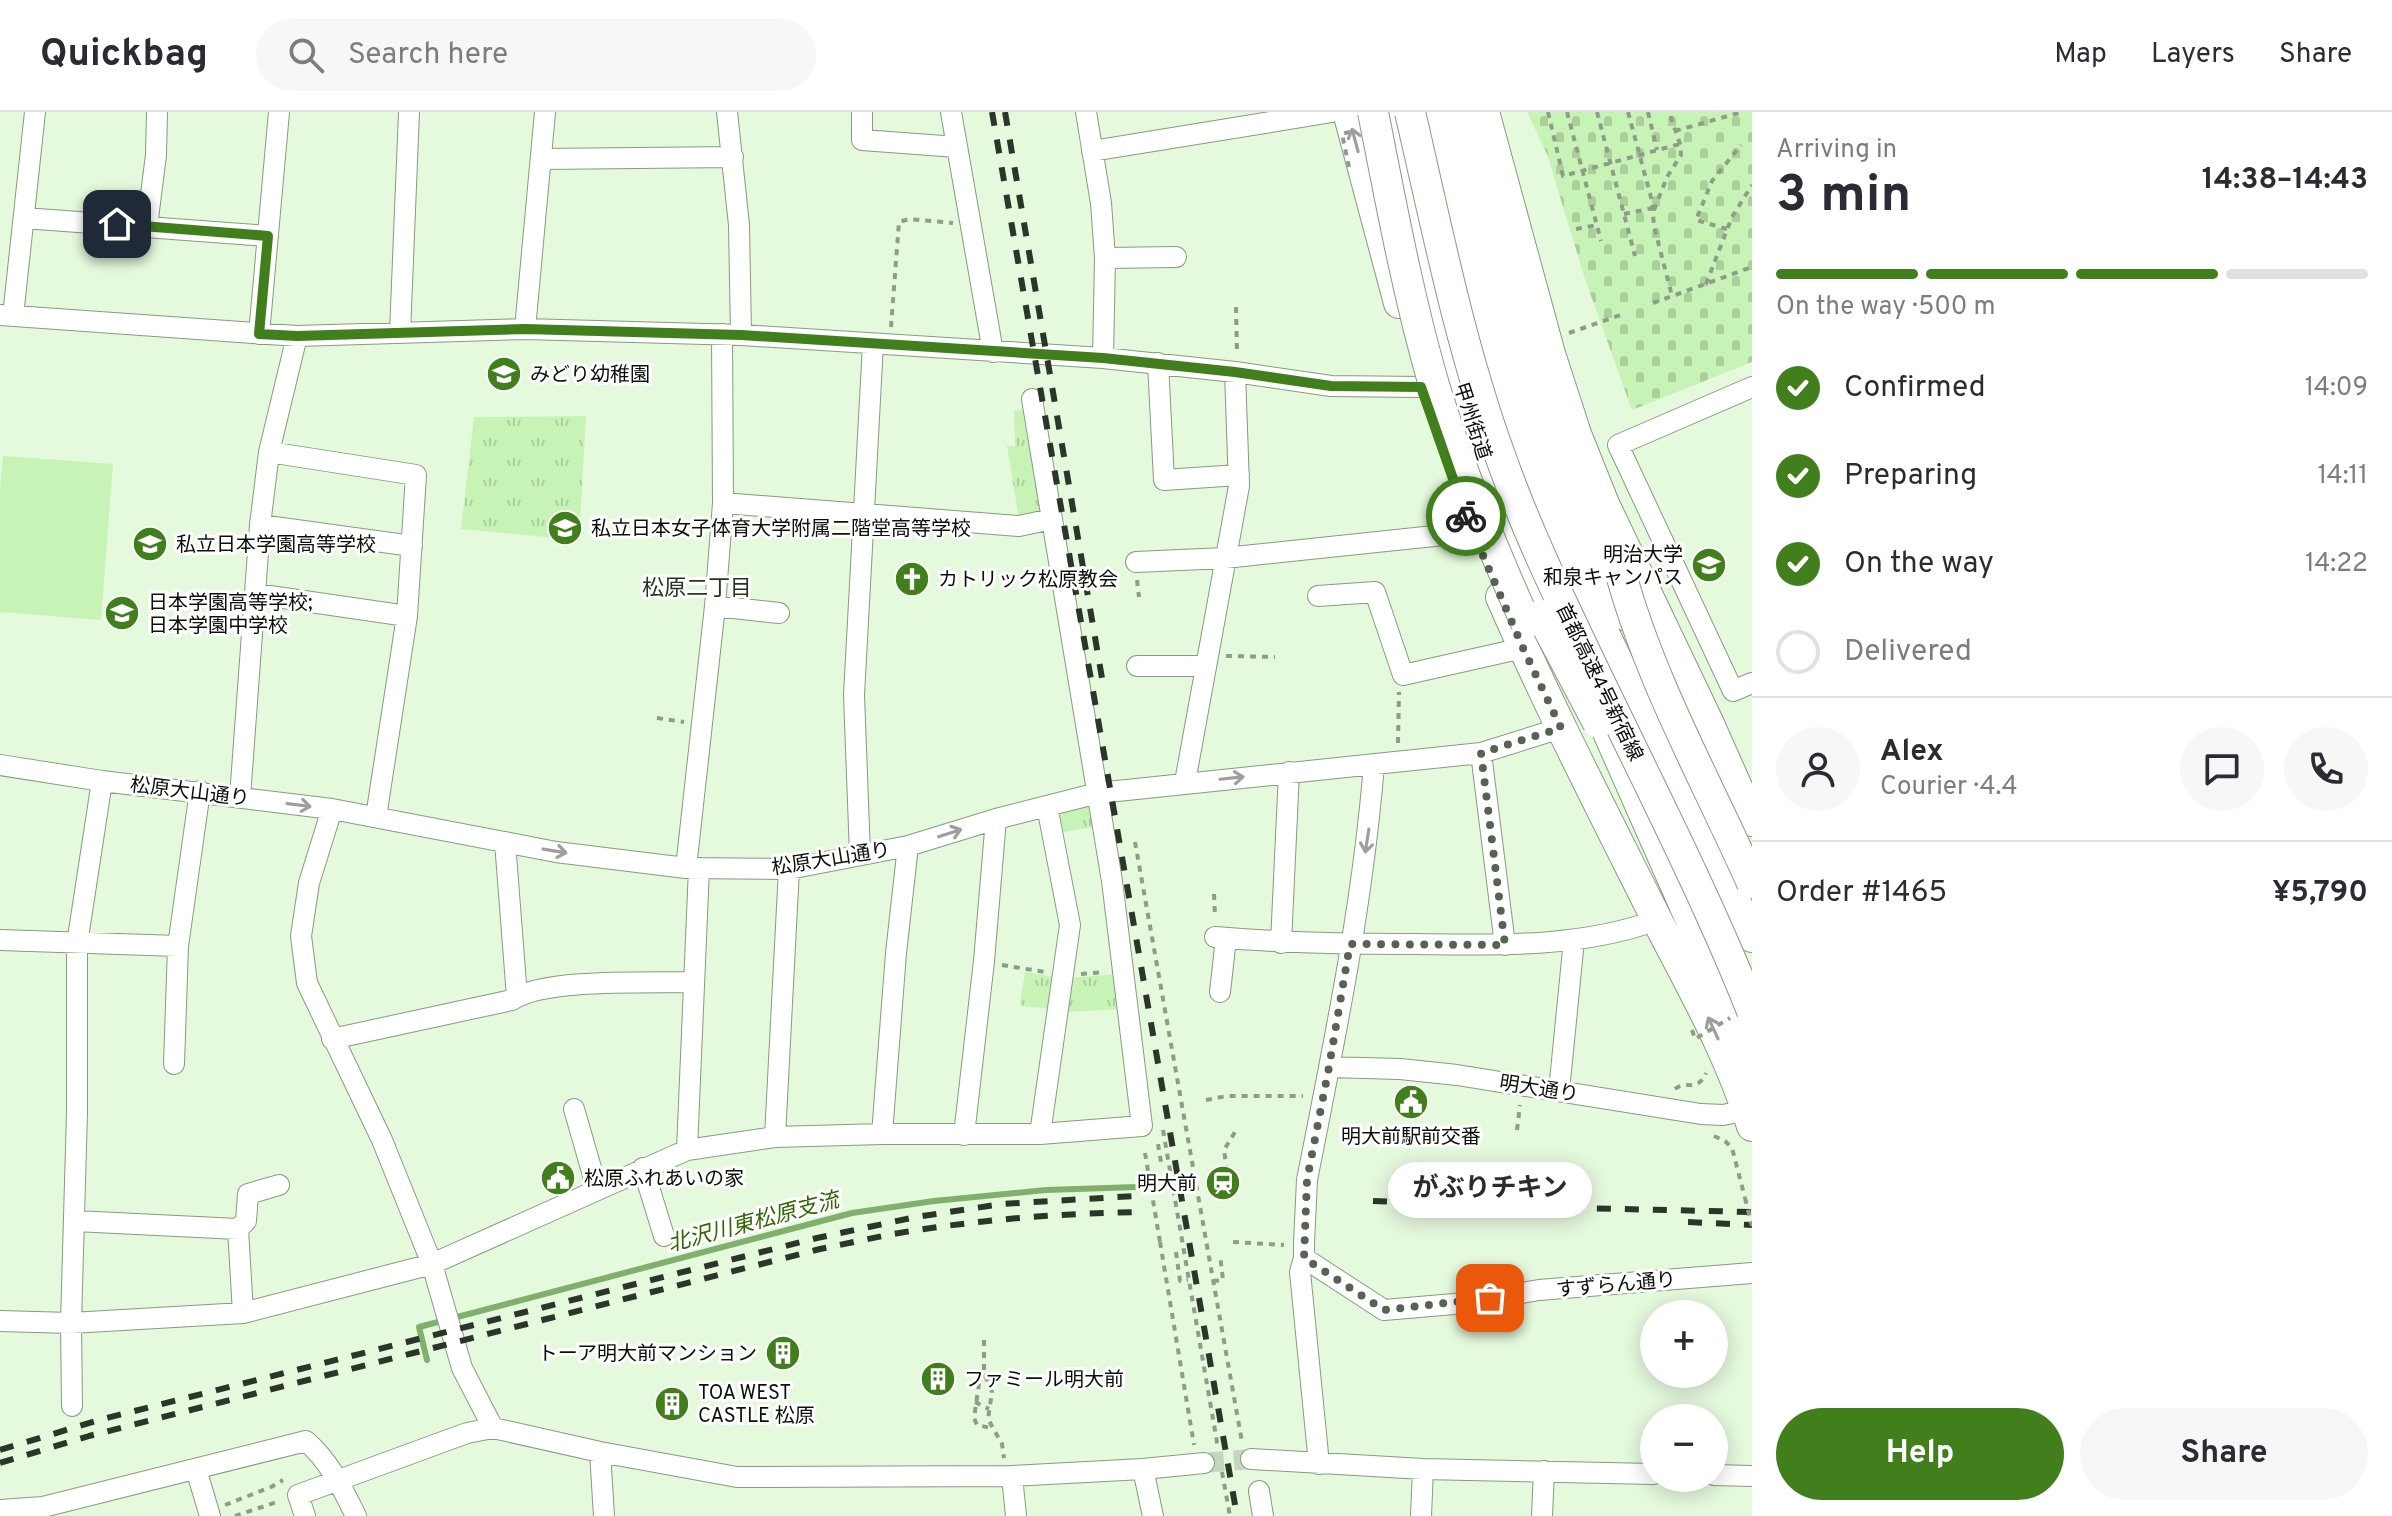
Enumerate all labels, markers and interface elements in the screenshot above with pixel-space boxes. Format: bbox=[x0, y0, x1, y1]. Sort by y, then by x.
search box bbox=[256, 19, 816, 91]
text: Quickbag bbox=[40, 31, 208, 80]
icon: search bbox=[284, 33, 328, 77]
text: Search here bbox=[348, 37, 508, 74]
text: Map bbox=[2054, 37, 2107, 73]
text: Layers bbox=[2151, 37, 2235, 73]
text: Share bbox=[2279, 37, 2352, 73]
one-way arrow bbox=[1347, 128, 1362, 154]
text: Arriving in bbox=[1776, 134, 1897, 167]
text: 14:38–14:43 bbox=[2202, 162, 2368, 199]
text: 3 min bbox=[1776, 164, 1911, 230]
pin bbox=[83, 190, 151, 258]
icon: home bbox=[95, 202, 139, 246]
text: On the way · 500 m bbox=[1776, 291, 1996, 324]
school or university icon: みどり幼稚園 bbox=[485, 355, 523, 393]
place label: みどり幼稚園 bbox=[530, 363, 650, 389]
icon: check bbox=[1776, 366, 1820, 410]
text: Confirmed bbox=[1844, 370, 1986, 407]
text: 14:09 bbox=[2305, 372, 2368, 405]
street label: 甲州街道 bbox=[1446, 380, 1496, 464]
icon: check bbox=[1776, 454, 1820, 498]
text: Preparing bbox=[1844, 458, 1977, 495]
text: 14:11 bbox=[2317, 460, 2368, 493]
courier bbox=[1426, 476, 1506, 556]
icon: bike bbox=[1444, 494, 1488, 538]
school or university icon: 私立日本女子体育大学附属二階堂高等学校 bbox=[546, 509, 584, 547]
place label: 私立日本女子体育大学附属二階堂高等学校 bbox=[591, 517, 971, 543]
school or university icon: 私立日本学園高等学校 bbox=[131, 525, 169, 563]
place label: 私立日本学園高等学校 bbox=[176, 533, 376, 559]
icon: check bbox=[1776, 542, 1820, 586]
place label: 明治大学 和泉キャンパス bbox=[1543, 543, 1683, 592]
school or university icon: 明治大学 和泉キャンパス bbox=[1690, 546, 1728, 584]
text: On the way bbox=[1844, 546, 1994, 583]
text: 14:22 bbox=[2305, 548, 2368, 581]
church icon: カトリック松原教会 bbox=[893, 560, 931, 598]
place label: カトリック松原教会 bbox=[938, 568, 1118, 594]
district label: 松原二丁目 bbox=[642, 576, 752, 603]
place label: 日本学園高等学校; 日本学園中学校 bbox=[148, 591, 313, 640]
school or university icon: 日本学園高等学校; 日本学園中学校 bbox=[103, 594, 141, 632]
street label: 首都高速4号新宿線 bbox=[1549, 600, 1648, 766]
text: Delivered bbox=[1844, 634, 1972, 671]
button: person bbox=[1776, 727, 1860, 811]
button: chat bbox=[2180, 727, 2264, 811]
button: phone bbox=[2284, 727, 2368, 811]
text: Alex bbox=[1880, 734, 1944, 771]
one-way arrow bbox=[1218, 770, 1245, 785]
text: Courier · 4.4 bbox=[1880, 771, 2018, 804]
street label: 松原大山通り bbox=[129, 773, 251, 813]
one-way arrow bbox=[286, 798, 311, 813]
one-way arrow bbox=[937, 825, 962, 839]
one-way arrow bbox=[1359, 828, 1374, 854]
street label: 松原大山通り bbox=[770, 838, 893, 882]
one-way arrow bbox=[542, 844, 567, 859]
text: Order #1465 bbox=[1776, 875, 1947, 912]
text: ¥5,790 bbox=[2272, 875, 2368, 912]
one-way arrow bbox=[1705, 1016, 1720, 1040]
street label: 明大通り bbox=[1497, 1071, 1580, 1109]
public building icon: 明大前駅前交番 bbox=[1392, 1083, 1430, 1121]
place label: 明大前駅前交番 bbox=[1341, 1125, 1481, 1151]
public building icon: 松原ふれあいの家 bbox=[539, 1159, 577, 1197]
callout: がぶりチキン bbox=[1388, 1162, 1592, 1218]
station icon: 明大前 bbox=[1204, 1164, 1242, 1202]
place label: 松原ふれあいの家 bbox=[584, 1167, 744, 1193]
place label: 明大前 bbox=[1137, 1172, 1197, 1198]
text: がぶりチキン bbox=[1412, 1173, 1568, 1206]
water label: 北沢川東松原支流 bbox=[665, 1187, 845, 1259]
pin bbox=[1456, 1264, 1524, 1332]
street label: すずらん通り bbox=[1555, 1268, 1677, 1304]
icon: bag bbox=[1468, 1276, 1512, 1320]
map controls bbox=[1640, 1300, 1728, 1492]
button: + bbox=[1640, 1300, 1728, 1388]
building icon: トーア明大前マンション bbox=[764, 1334, 802, 1372]
place label: トーア明大前マンション bbox=[538, 1342, 757, 1368]
building icon: ファミール明大前 bbox=[919, 1360, 957, 1398]
place label: ファミール明大前 bbox=[964, 1368, 1124, 1394]
place label: TOA WEST CASTLE 松原 bbox=[698, 1381, 815, 1430]
building icon: TOA WEST CASTLE 松原 bbox=[653, 1385, 691, 1423]
button: − bbox=[1640, 1404, 1728, 1492]
button: Help bbox=[1776, 1408, 2064, 1500]
button: Share bbox=[2080, 1408, 2368, 1500]

